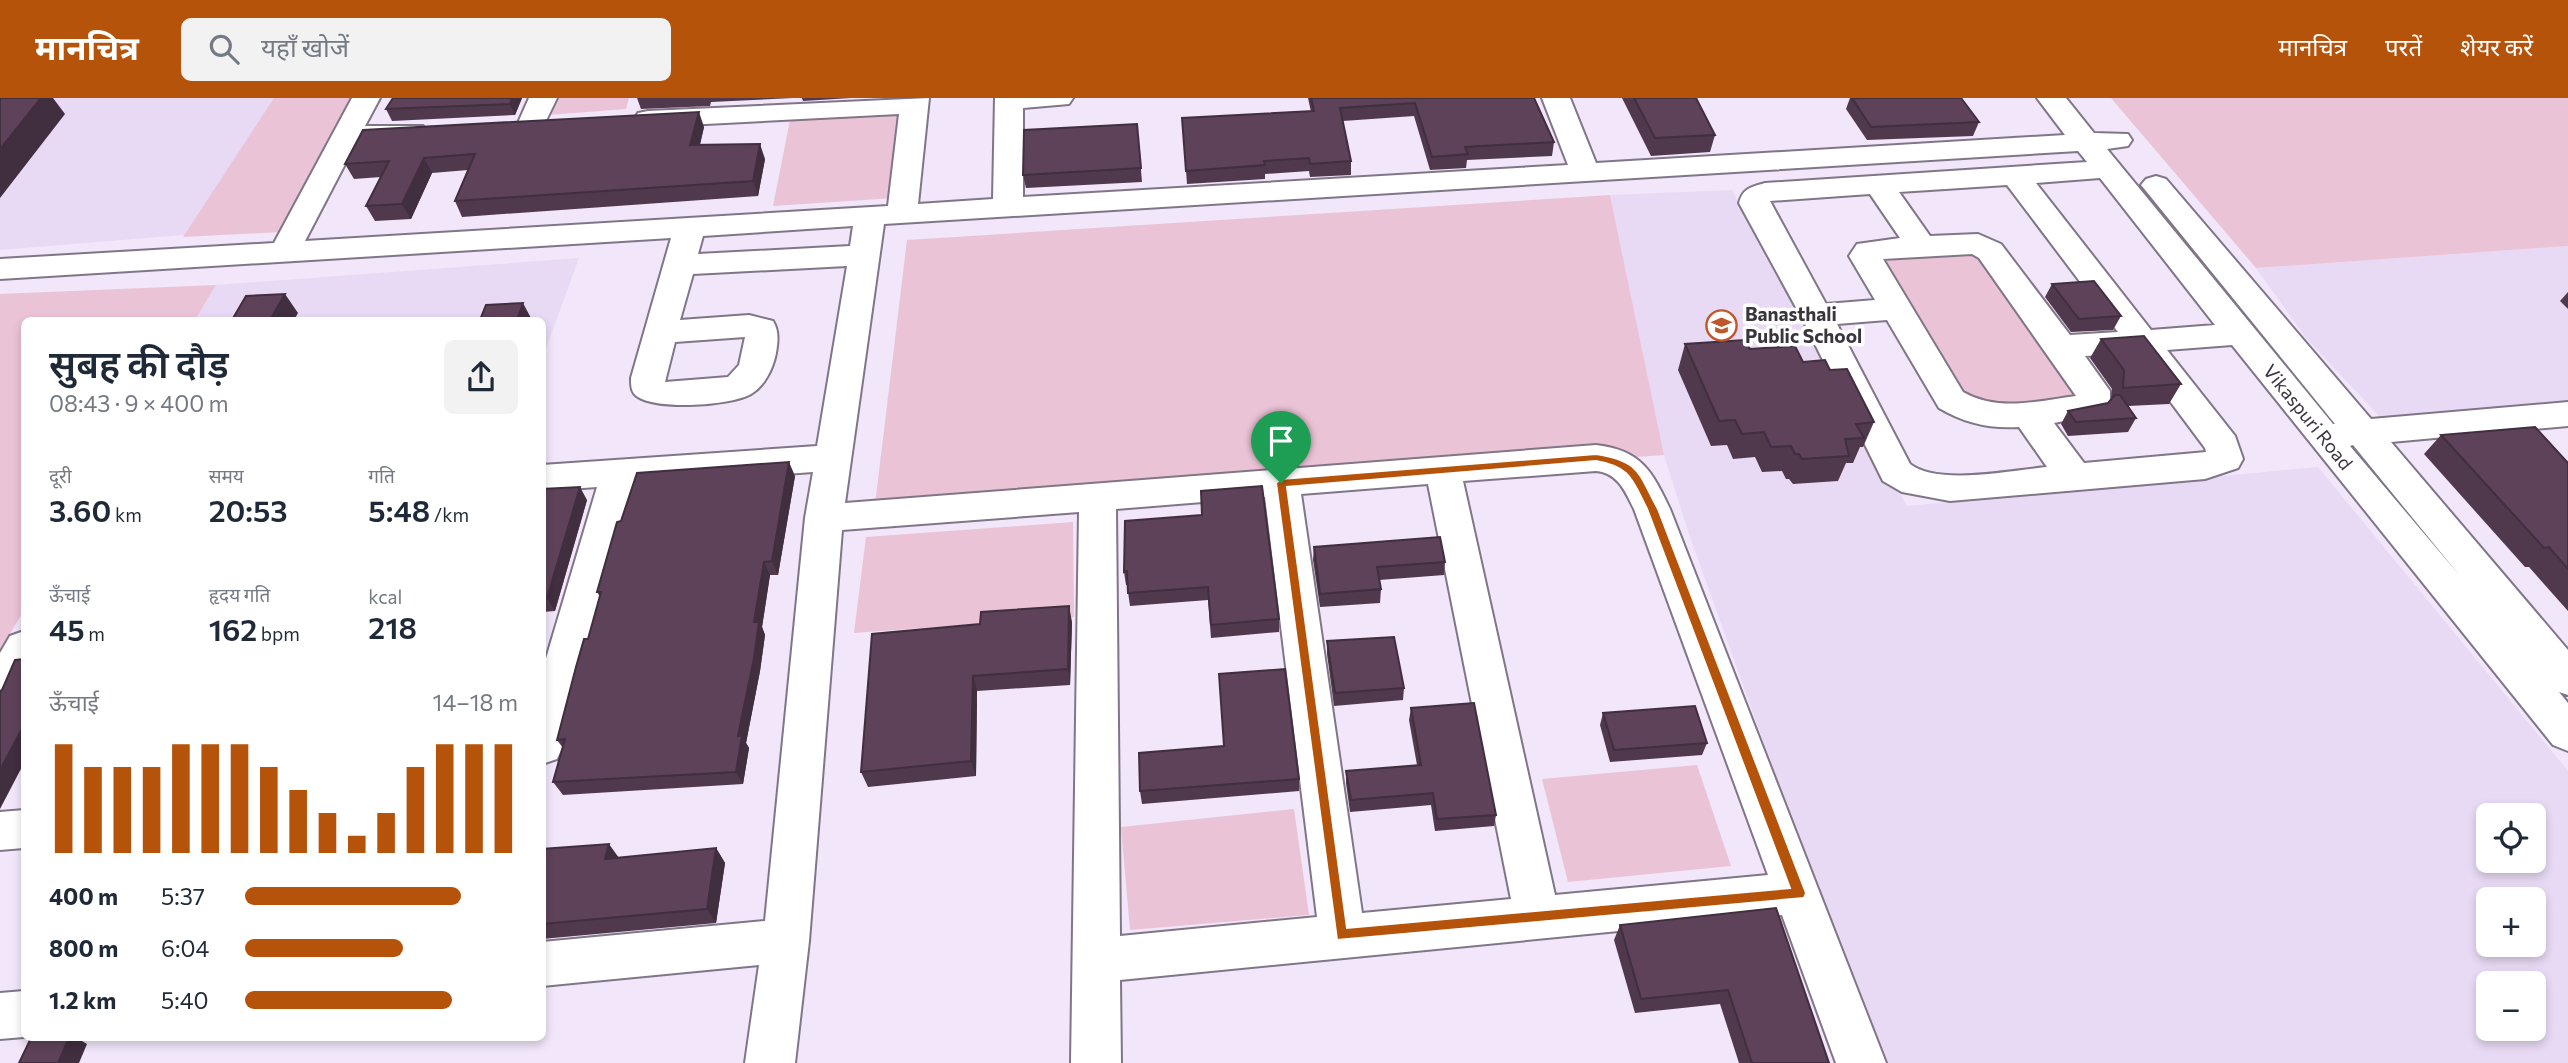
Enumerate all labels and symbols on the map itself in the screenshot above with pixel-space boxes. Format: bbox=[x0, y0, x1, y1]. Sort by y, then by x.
place label: Banasthali Public School bbox=[1745, 302, 1862, 347]
school or university icon: Banasthali Public School bbox=[1705, 308, 1739, 342]
street label: Vikaspuri Road bbox=[2259, 359, 2358, 474]
pin bbox=[1251, 411, 1311, 483]

